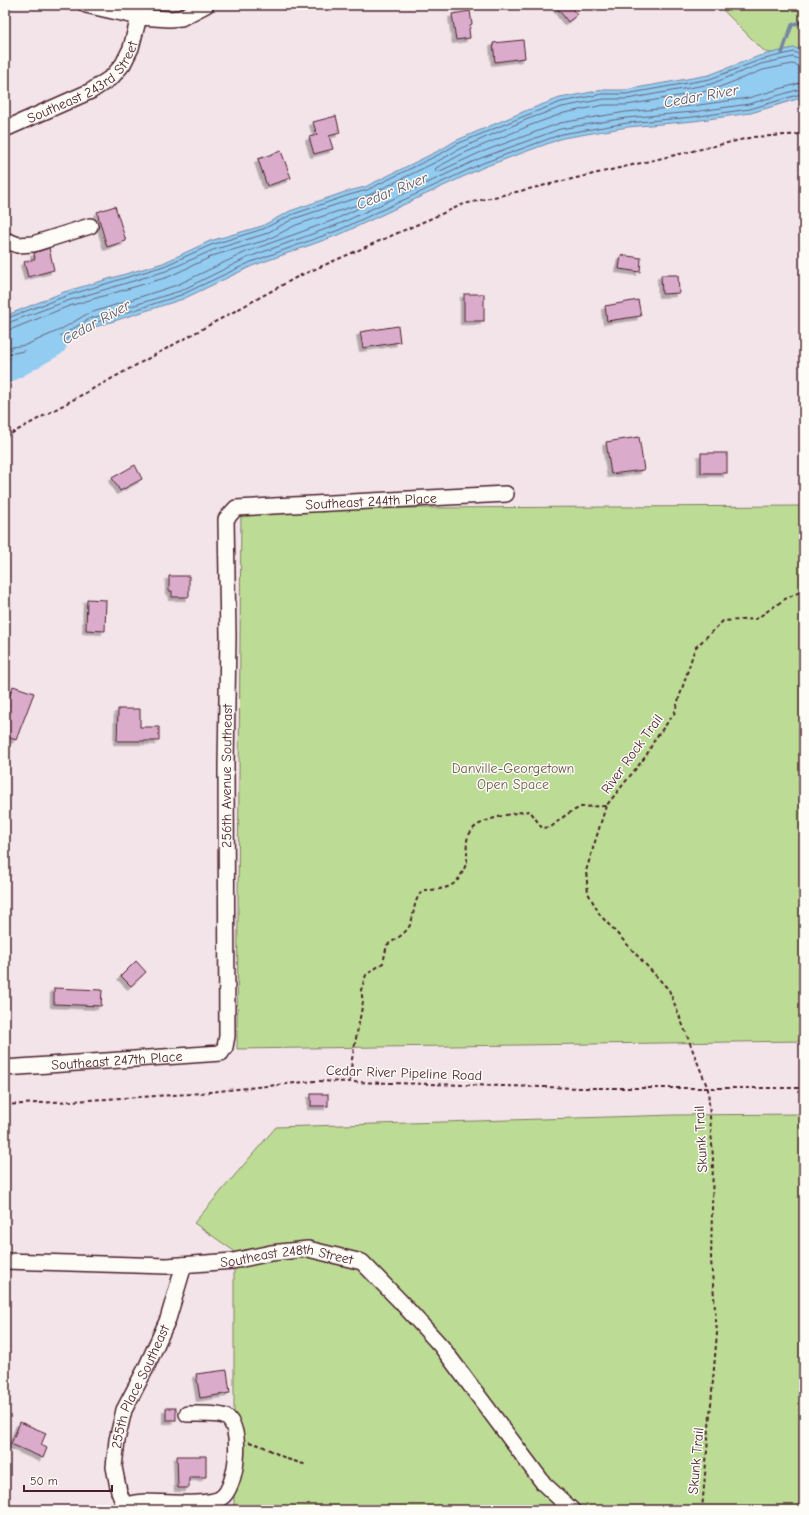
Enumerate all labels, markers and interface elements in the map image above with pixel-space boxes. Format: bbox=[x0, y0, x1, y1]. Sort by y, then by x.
street label: Southeast 243rd Street bbox=[24, 38, 141, 127]
water label: Cedar River bbox=[662, 80, 741, 111]
water label: Cedar River bbox=[354, 168, 431, 213]
water label: Cedar River bbox=[59, 295, 134, 348]
street label: Southeast 244th Place bbox=[305, 489, 437, 513]
street label: 256th Avenue Southeast bbox=[217, 703, 235, 848]
street label: River Rock Trail bbox=[597, 711, 667, 797]
park label: Danville-Georgetown Open Space bbox=[452, 760, 574, 793]
street label: Southeast 247th Place bbox=[51, 1047, 183, 1073]
street label: Cedar River Pipeline Road bbox=[326, 1062, 482, 1084]
street label: Skunk Trail bbox=[691, 1105, 711, 1173]
street label: Southeast 248th Street bbox=[220, 1240, 356, 1270]
street label: 255th Place Southeast bbox=[108, 1321, 173, 1449]
street label: Skunk Trail bbox=[685, 1427, 707, 1495]
scale bar bbox=[24, 1467, 112, 1493]
text: 50 m bbox=[30, 1474, 58, 1488]

